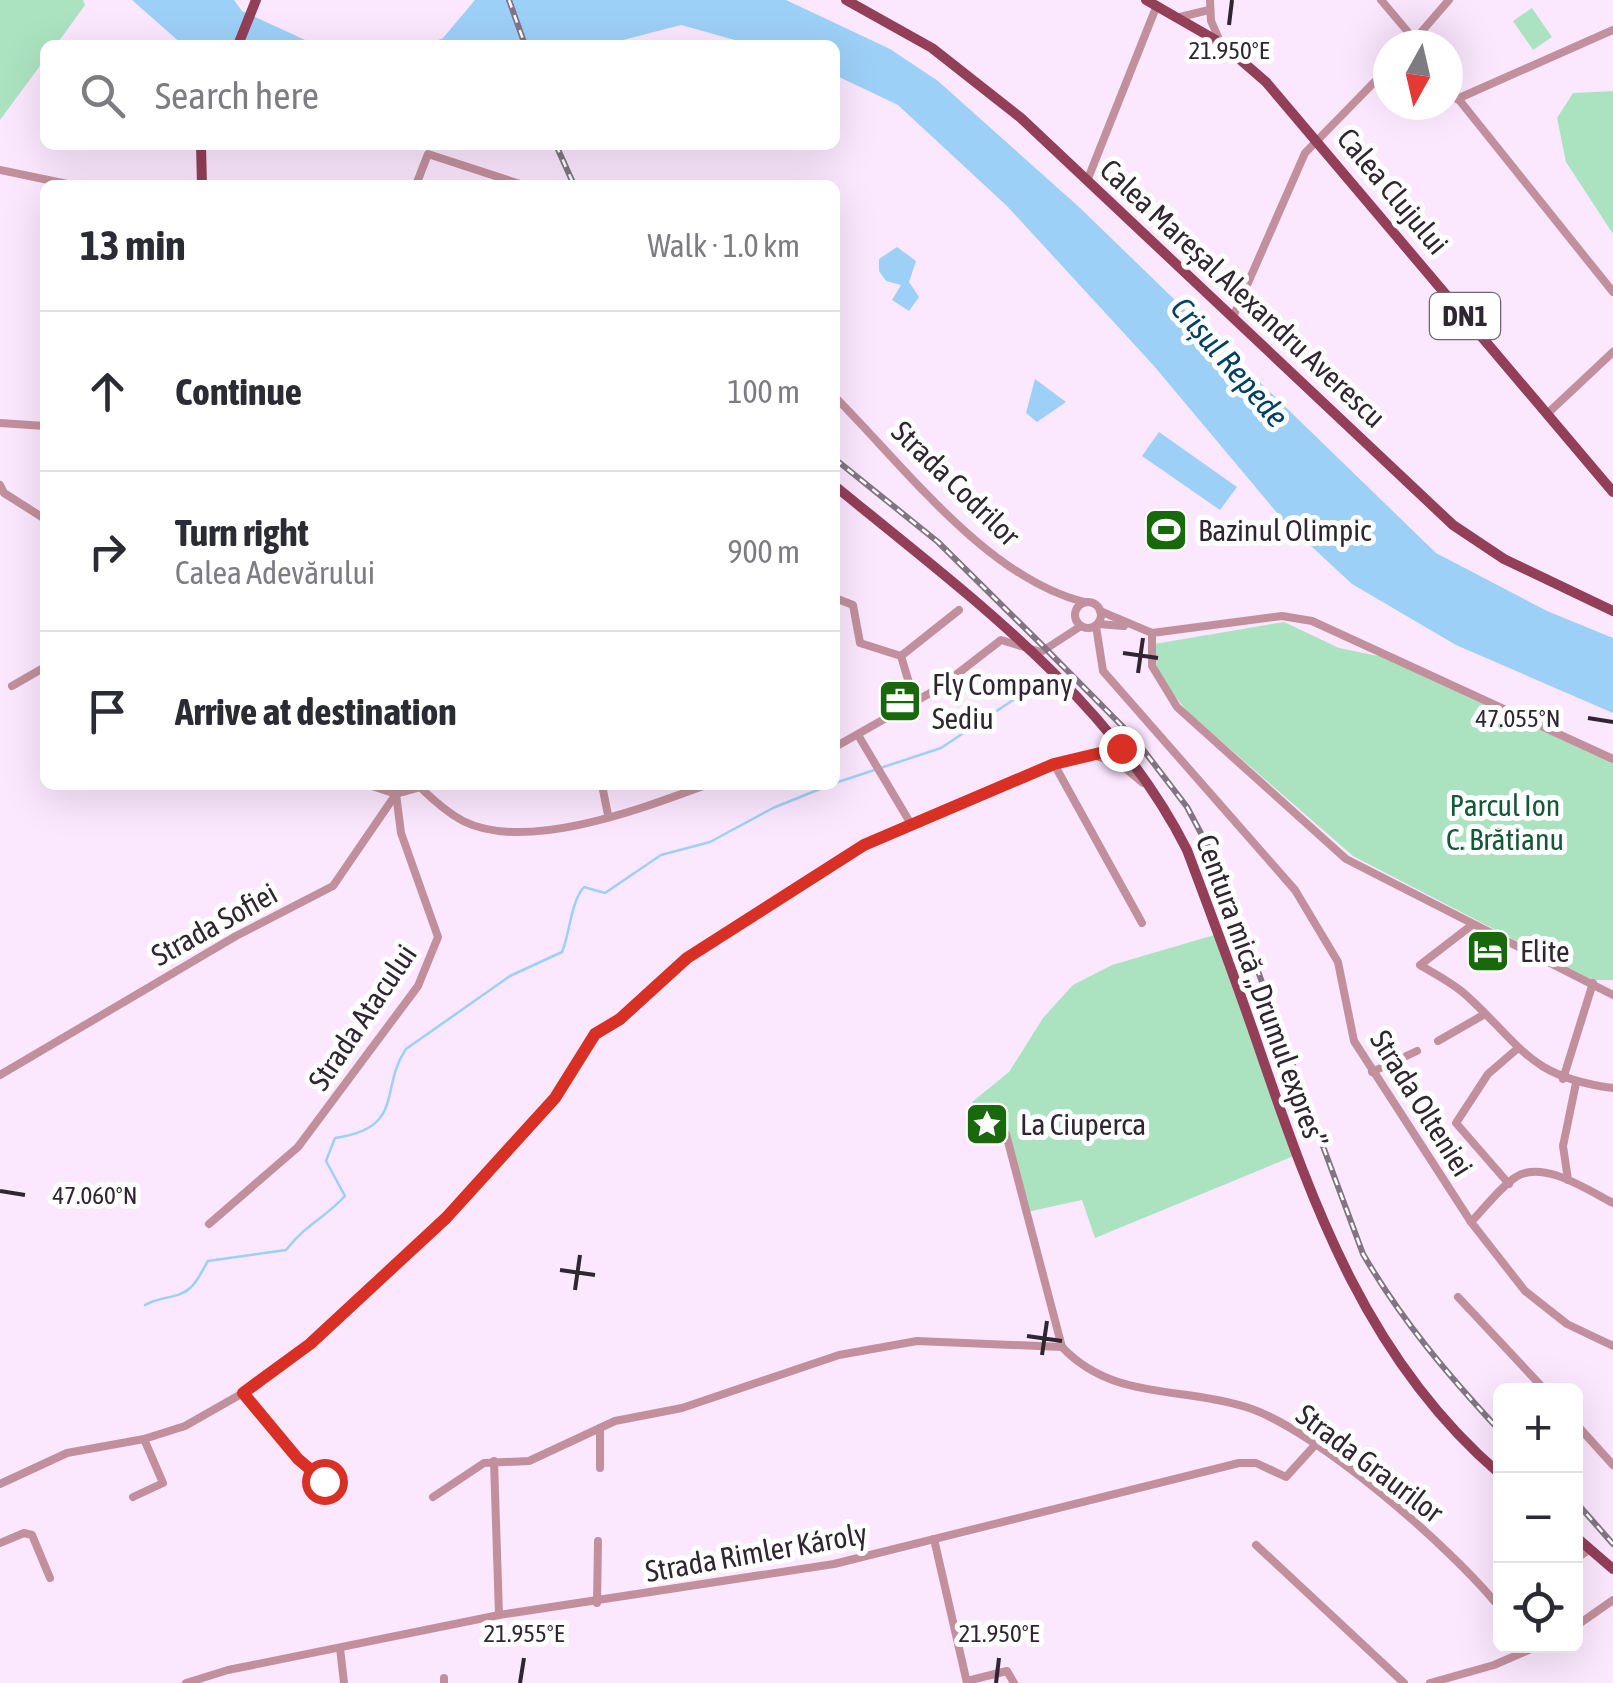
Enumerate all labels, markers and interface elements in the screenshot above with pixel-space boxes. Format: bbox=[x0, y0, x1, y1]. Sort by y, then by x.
north arrow bbox=[1373, 30, 1463, 120]
text: 21.950°E bbox=[1189, 36, 1270, 64]
search box bbox=[40, 40, 840, 150]
icon: search bbox=[75, 68, 130, 123]
text: Search here bbox=[155, 74, 319, 117]
street label: Calea Clujului bbox=[1331, 121, 1455, 261]
street label: Calea Mareșal Alexandru Averescu bbox=[1093, 152, 1392, 435]
text: 13 min bbox=[80, 221, 186, 269]
text: Walk · 1.0 km bbox=[647, 227, 800, 264]
water label: Crișul Repede bbox=[1164, 289, 1296, 435]
road number: DN1 bbox=[1430, 293, 1500, 339]
icon: ahead bbox=[80, 364, 135, 419]
text: Continue bbox=[175, 370, 302, 413]
text: 100 m bbox=[727, 373, 800, 410]
street label: Strada Codrilor bbox=[885, 414, 1028, 553]
sports icon: Bazinul Olimpic bbox=[1143, 507, 1189, 553]
text: Turn right bbox=[175, 511, 309, 554]
place label: Bazinul Olimpic bbox=[1198, 513, 1372, 547]
icon: right bbox=[80, 524, 135, 579]
text: 900 m bbox=[727, 533, 800, 570]
text: Calea Adevărului bbox=[175, 554, 375, 591]
place label: Fly Company Sediu bbox=[932, 667, 1073, 735]
office icon: Fly Company Sediu bbox=[877, 678, 923, 724]
icon: arrive bbox=[80, 684, 135, 739]
text: Arrive at destination bbox=[175, 690, 457, 733]
text: 47.055°N bbox=[1476, 704, 1560, 732]
route end bbox=[1099, 726, 1145, 772]
park label: Parcul Ion C. Brătianu bbox=[1446, 788, 1564, 856]
street label: Centura mică „Drumul expres” bbox=[1190, 830, 1334, 1152]
street label: Strada Sofiei bbox=[145, 876, 283, 972]
hotel icon: Elite bbox=[1465, 928, 1511, 974]
place label: Elite bbox=[1520, 934, 1570, 968]
street label: Strada Atacului bbox=[301, 938, 423, 1096]
street label: Strada Olteniei bbox=[1364, 1024, 1480, 1182]
place icon: La Ciuperca bbox=[964, 1101, 1010, 1147]
place label: La Ciuperca bbox=[1020, 1107, 1146, 1141]
text: 47.060°N bbox=[53, 1181, 137, 1209]
map controls bbox=[1493, 1383, 1583, 1653]
button: + bbox=[1493, 1383, 1583, 1473]
street label: Strada Graurilor bbox=[1290, 1397, 1451, 1530]
route start bbox=[302, 1459, 348, 1505]
button: − bbox=[1493, 1473, 1583, 1563]
street label: Strada Rimler Károly bbox=[643, 1516, 869, 1588]
button: locate bbox=[1493, 1563, 1583, 1653]
text: 21.955°E bbox=[484, 1619, 565, 1647]
text: 21.950°E bbox=[959, 1619, 1040, 1647]

